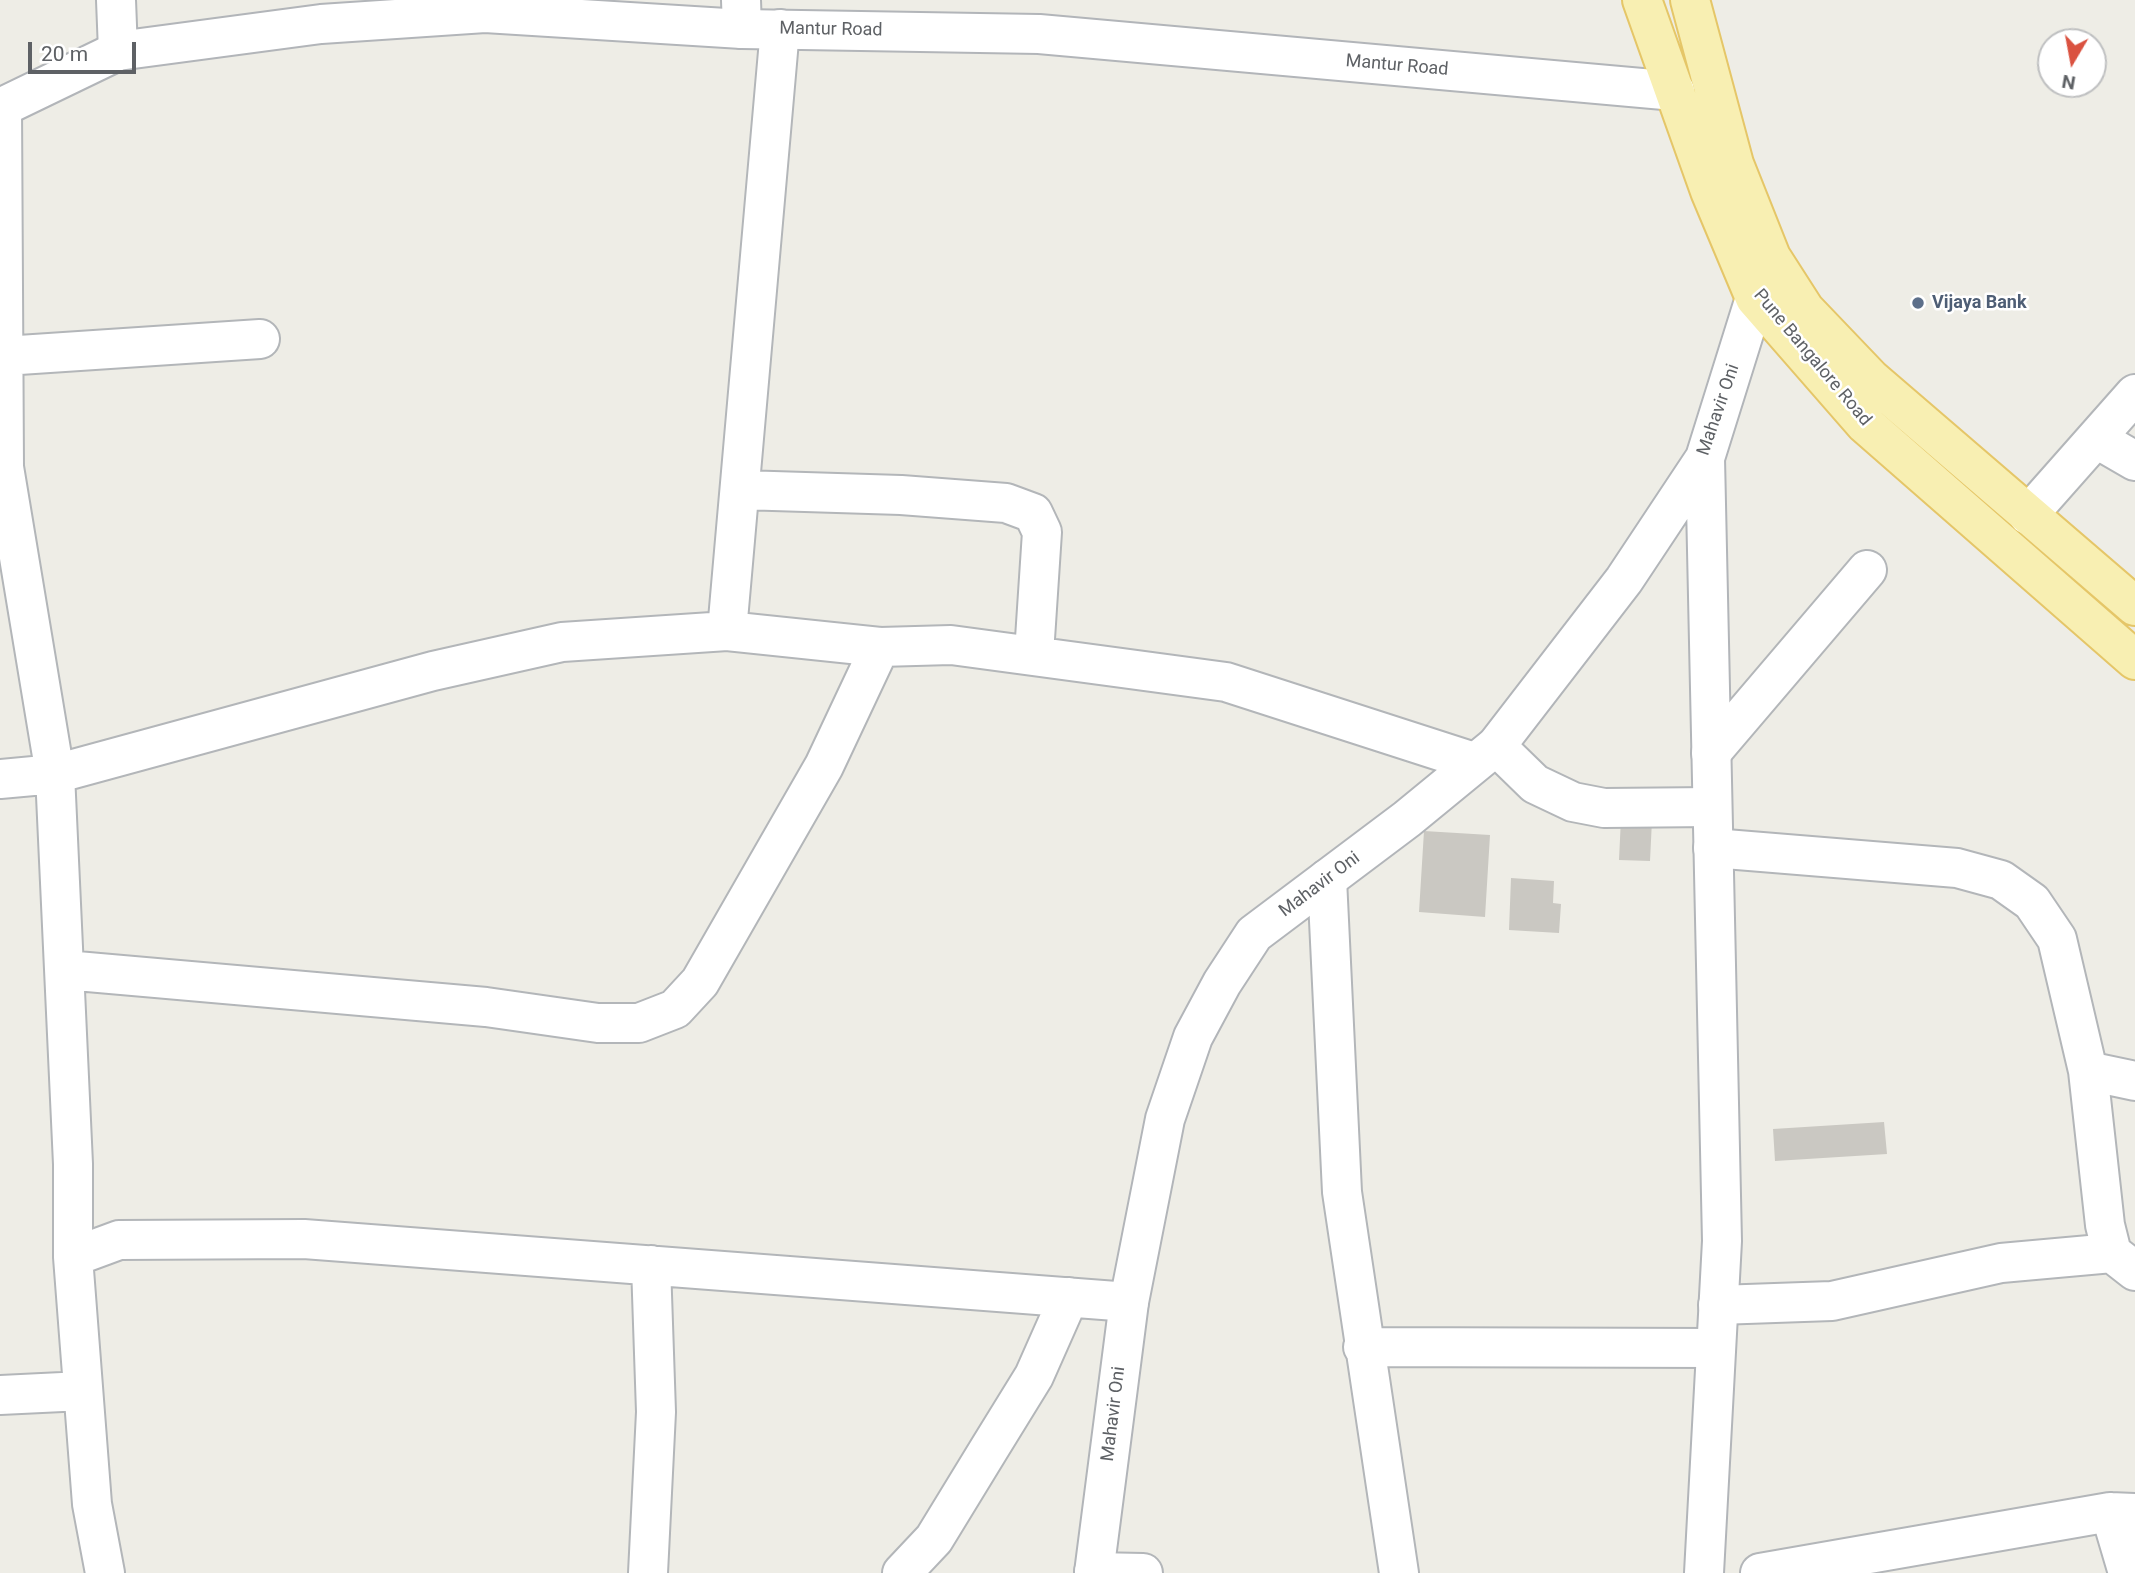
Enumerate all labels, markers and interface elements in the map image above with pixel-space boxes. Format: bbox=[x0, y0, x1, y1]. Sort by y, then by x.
street label: Mantur Road bbox=[779, 18, 883, 42]
scale bar bbox=[32, 28, 140, 72]
north arrow bbox=[2037, 28, 2107, 98]
text: 20 m bbox=[41, 42, 88, 66]
street label: Mantur Road bbox=[1345, 51, 1449, 81]
text: N bbox=[2060, 70, 2077, 95]
street label: Pune Bangalore Road bbox=[1748, 285, 1876, 431]
place label: Vijaya Bank bbox=[1932, 292, 2027, 314]
marker: Vijaya Bank bbox=[1910, 295, 1926, 311]
street label: Mahavir Oni bbox=[1693, 361, 1745, 459]
street label: Mahavir Oni bbox=[1275, 848, 1365, 922]
street label: Mahavir Oni bbox=[1097, 1365, 1131, 1463]

